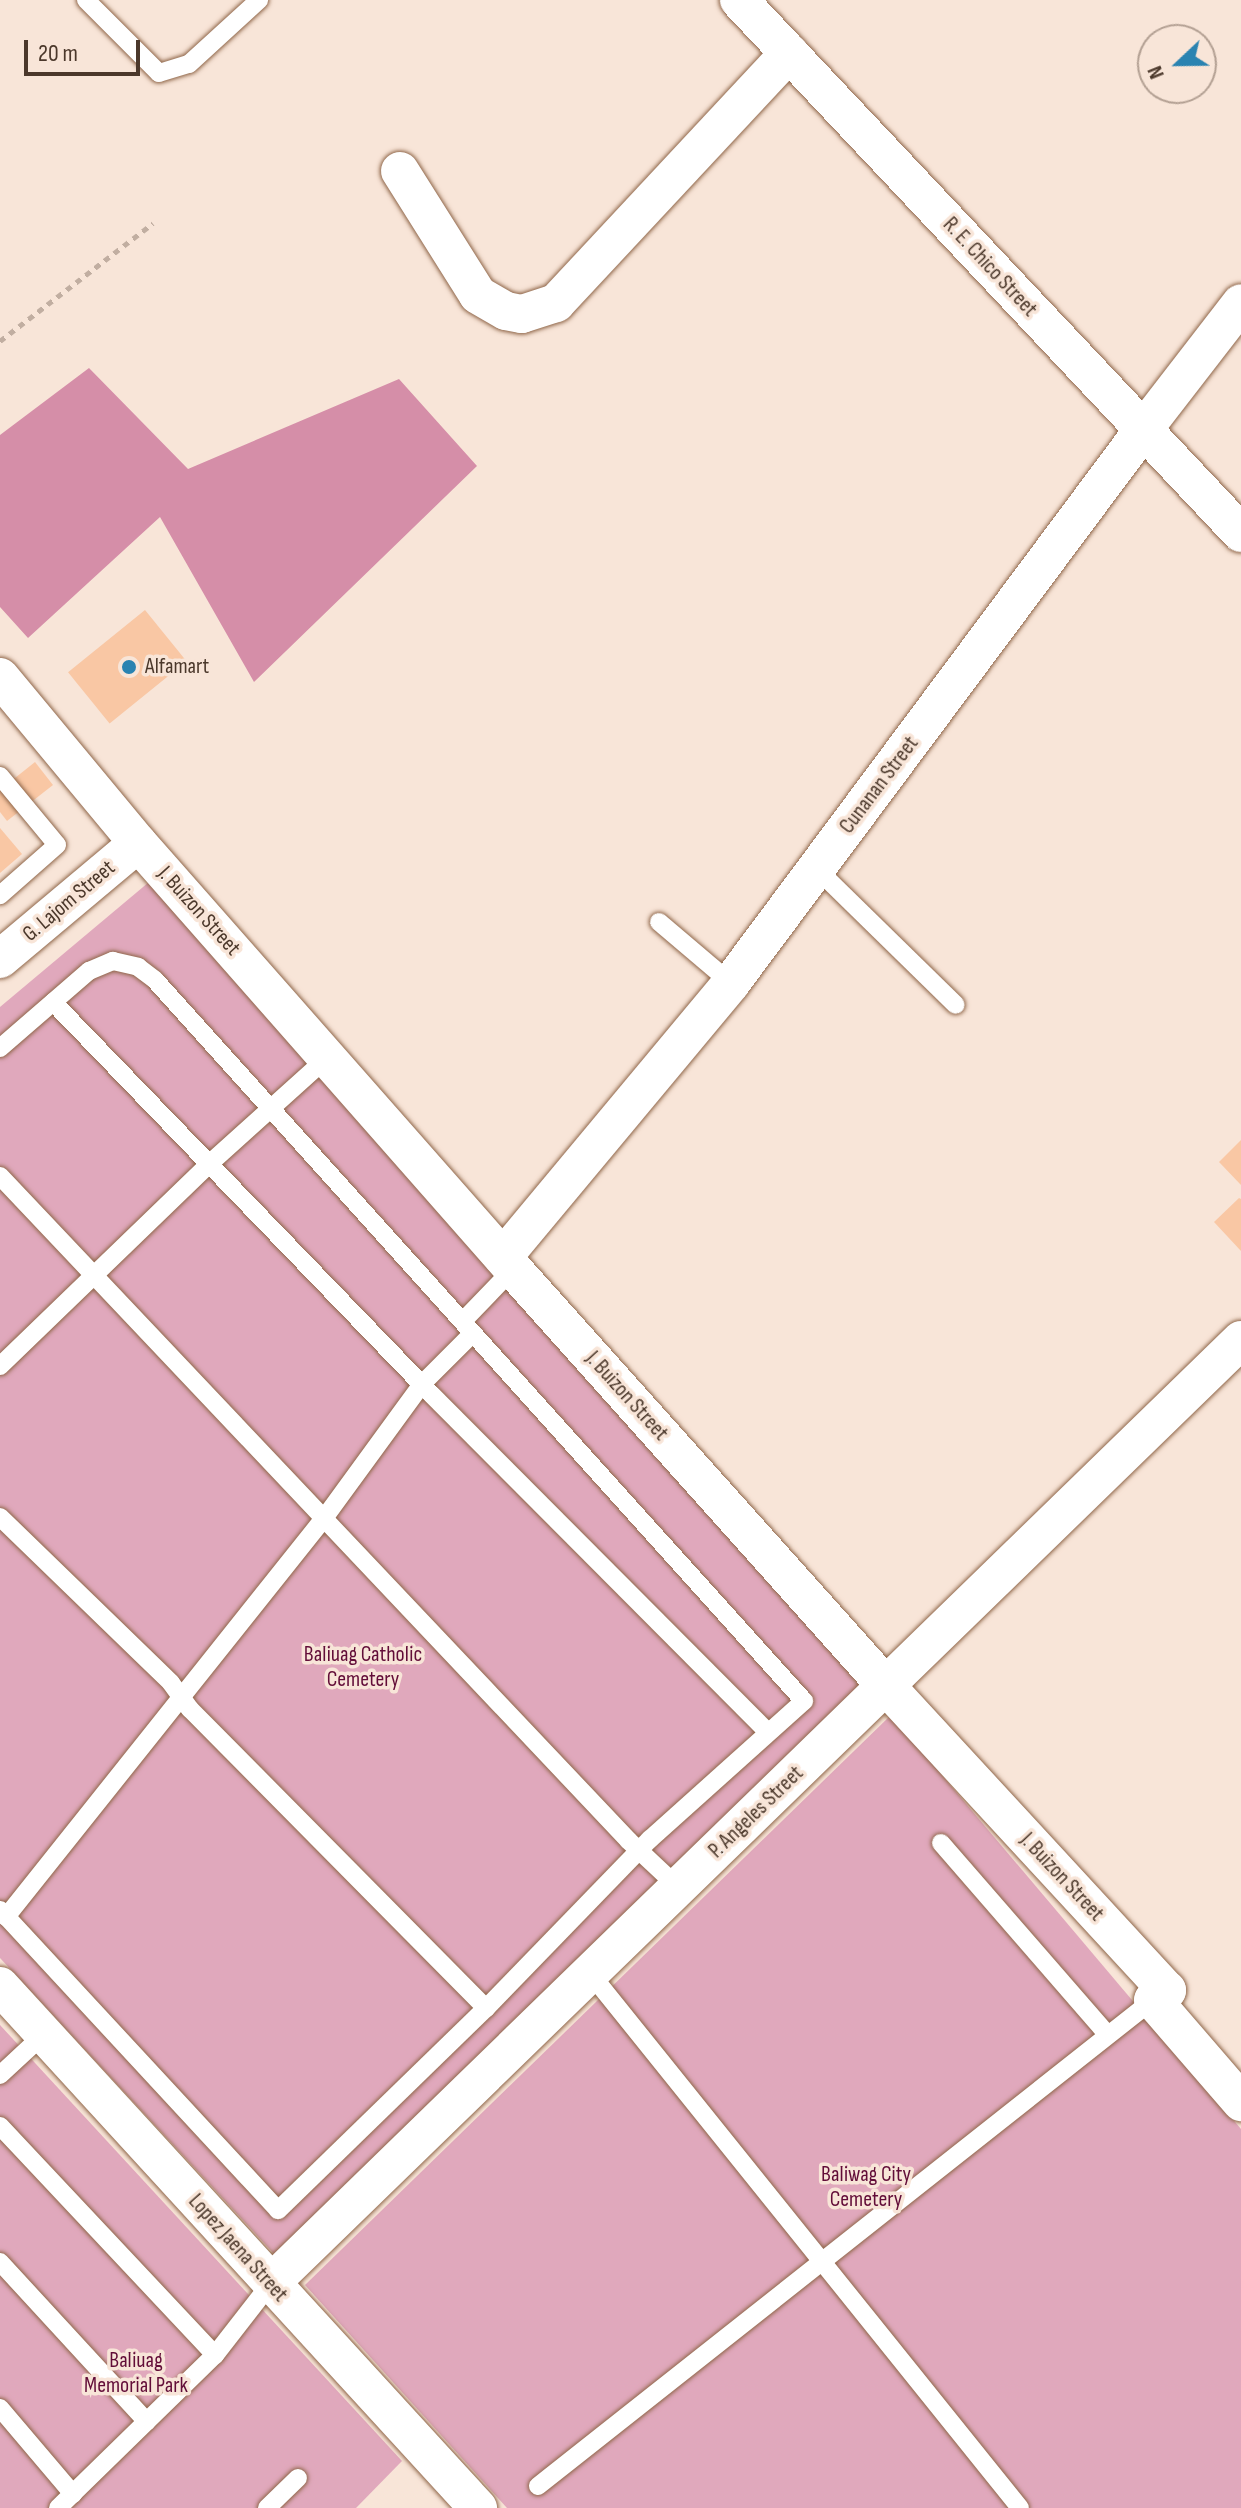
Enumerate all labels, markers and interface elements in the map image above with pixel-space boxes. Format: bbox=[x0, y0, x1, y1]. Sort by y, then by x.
scale bar bbox=[28, 24, 144, 74]
north arrow bbox=[1137, 24, 1217, 104]
text: 20 m bbox=[38, 39, 78, 68]
text: N bbox=[1141, 62, 1171, 83]
street label: R. E. Chico Street bbox=[937, 212, 1043, 322]
place label: Alfamart bbox=[145, 654, 209, 680]
marker: Alfamart bbox=[120, 658, 138, 676]
street label: Cunanan Street bbox=[834, 731, 924, 839]
street label: G. Lajom Street bbox=[17, 855, 121, 947]
street label: J. Buizon Street bbox=[152, 861, 246, 961]
street label: J. Buizon Street bbox=[580, 1346, 674, 1446]
park label: Baliuag Catholic Cemetery bbox=[304, 1641, 422, 1692]
street label: P. Angeles Street bbox=[703, 1760, 809, 1864]
street label: J. Buizon Street bbox=[1015, 1827, 1109, 1927]
park label: Baliwag City Cemetery bbox=[821, 2161, 911, 2212]
street label: Lopez Jaena Street bbox=[183, 2189, 293, 2307]
park label: Baliuag Memorial Park bbox=[84, 2347, 188, 2398]

